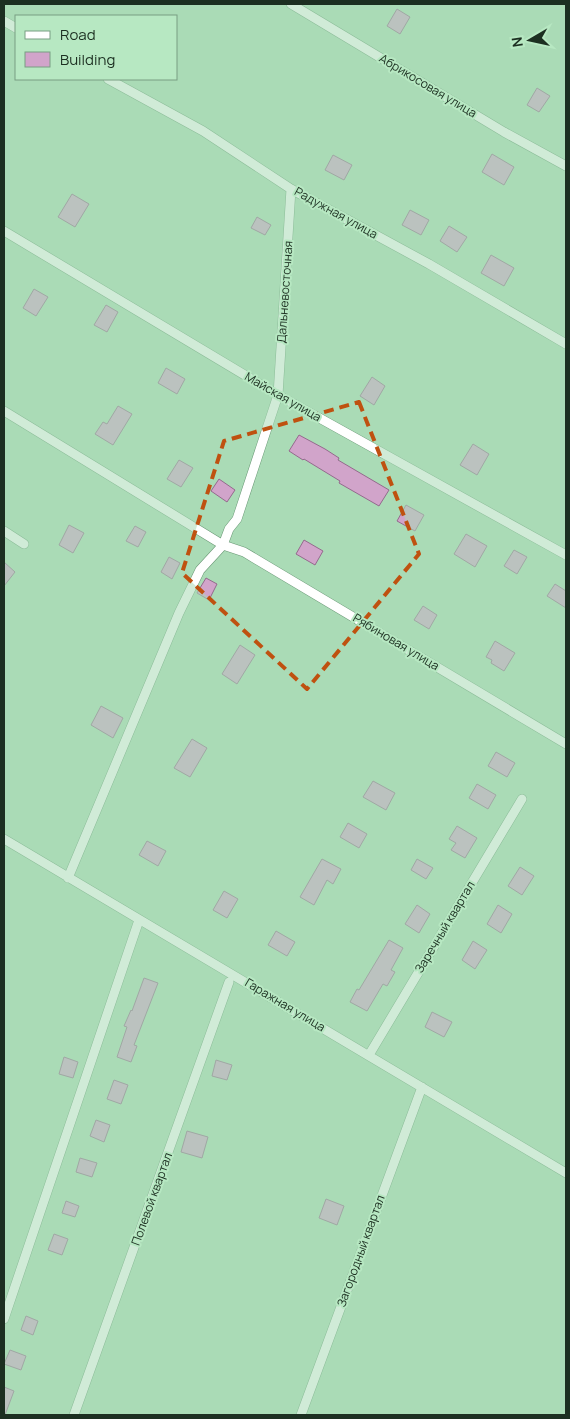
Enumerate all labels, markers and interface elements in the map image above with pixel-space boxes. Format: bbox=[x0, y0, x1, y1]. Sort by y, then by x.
legend bbox=[15, 15, 178, 80]
north arrow bbox=[505, 15, 555, 65]
text: Road bbox=[60, 24, 96, 45]
text: N bbox=[506, 36, 527, 49]
text: Building bbox=[60, 49, 115, 70]
street label: Абрикосовая улица bbox=[376, 50, 480, 121]
street label: Радужная улица bbox=[292, 183, 381, 242]
street label: Дальневосточная bbox=[272, 240, 297, 344]
street label: Майская улица bbox=[242, 368, 325, 425]
street label: Рябиновая улица bbox=[350, 609, 443, 674]
street label: Заречный квартал bbox=[410, 878, 479, 976]
street label: Гаражная улица bbox=[242, 974, 329, 1035]
street label: Полевой квартал bbox=[127, 1150, 176, 1248]
street label: Загородный квартал bbox=[332, 1193, 389, 1309]

